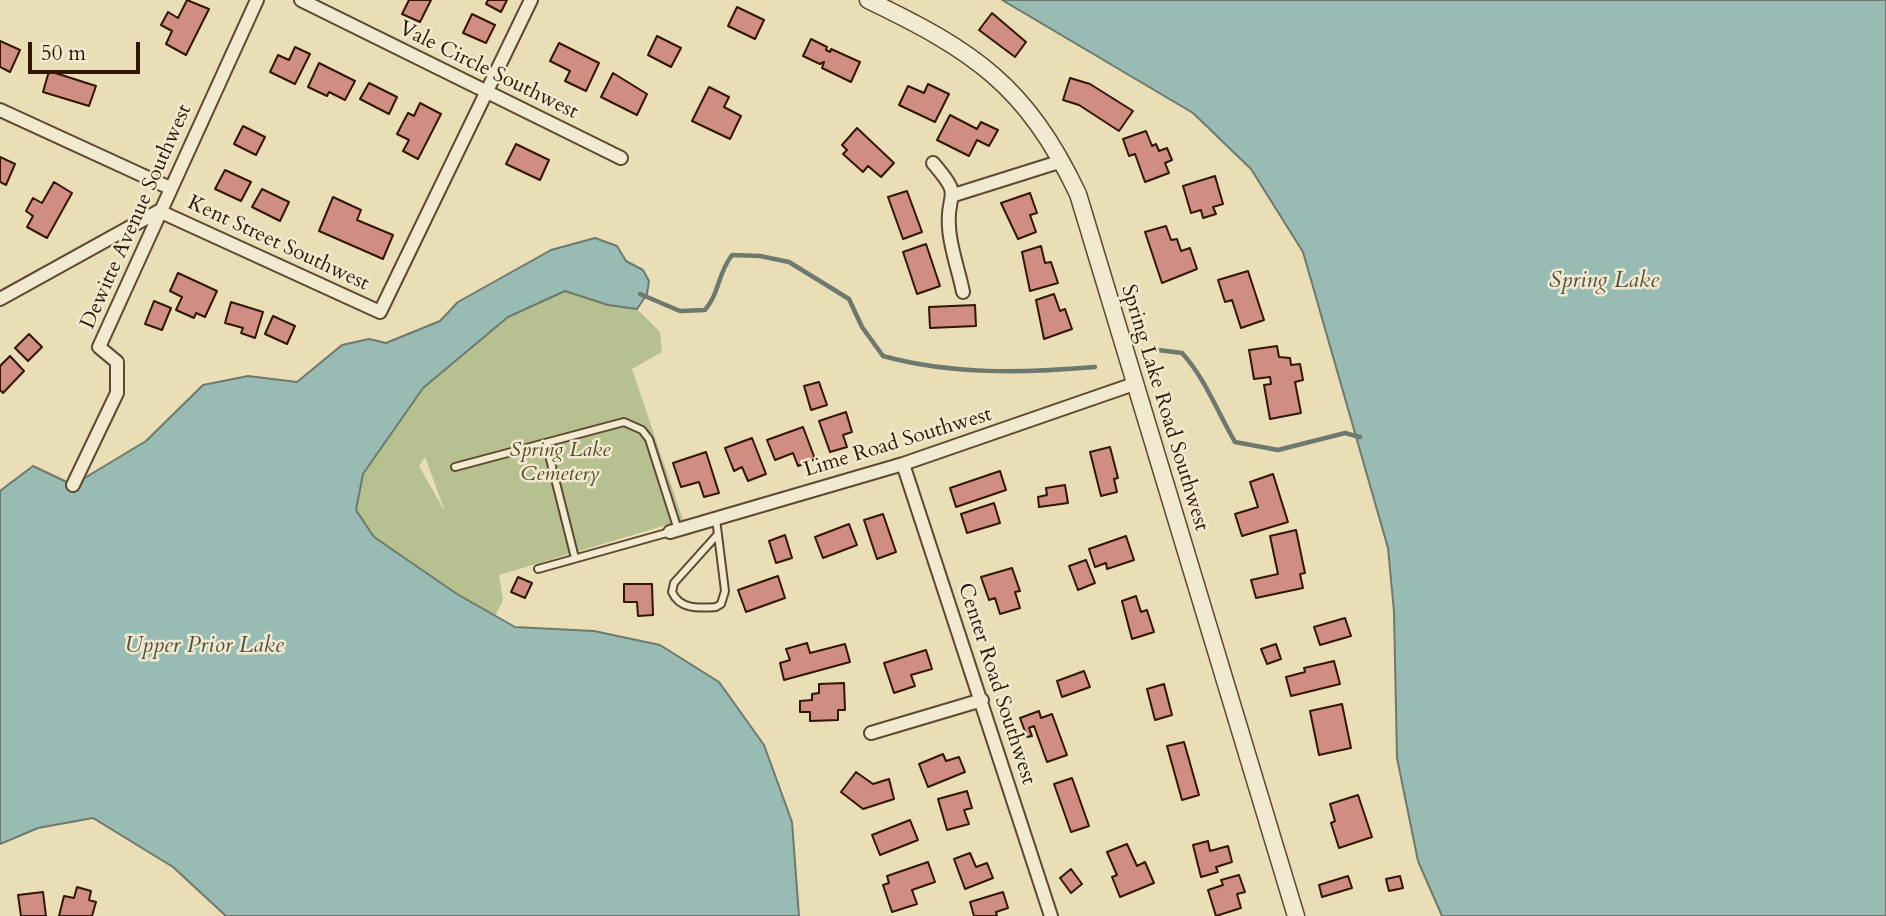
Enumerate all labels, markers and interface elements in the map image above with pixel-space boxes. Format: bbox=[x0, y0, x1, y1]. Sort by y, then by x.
street label: Vale Circle Southwest bbox=[394, 17, 582, 125]
scale bar bbox=[32, 28, 144, 72]
text: 50 m bbox=[41, 39, 86, 68]
street label: Dewitte Avenue Southwest bbox=[76, 101, 198, 333]
street label: Kent Street Southwest bbox=[183, 191, 373, 297]
water label: Spring Lake bbox=[1549, 268, 1659, 296]
street label: Spring Lake Road Southwest bbox=[1115, 282, 1213, 534]
street label: Lime Road Southwest bbox=[801, 402, 995, 484]
park label: Spring Lake Cemetery bbox=[510, 438, 610, 488]
street label: Center Road Southwest bbox=[952, 580, 1040, 788]
water label: Upper Prior Lake bbox=[124, 633, 284, 661]

